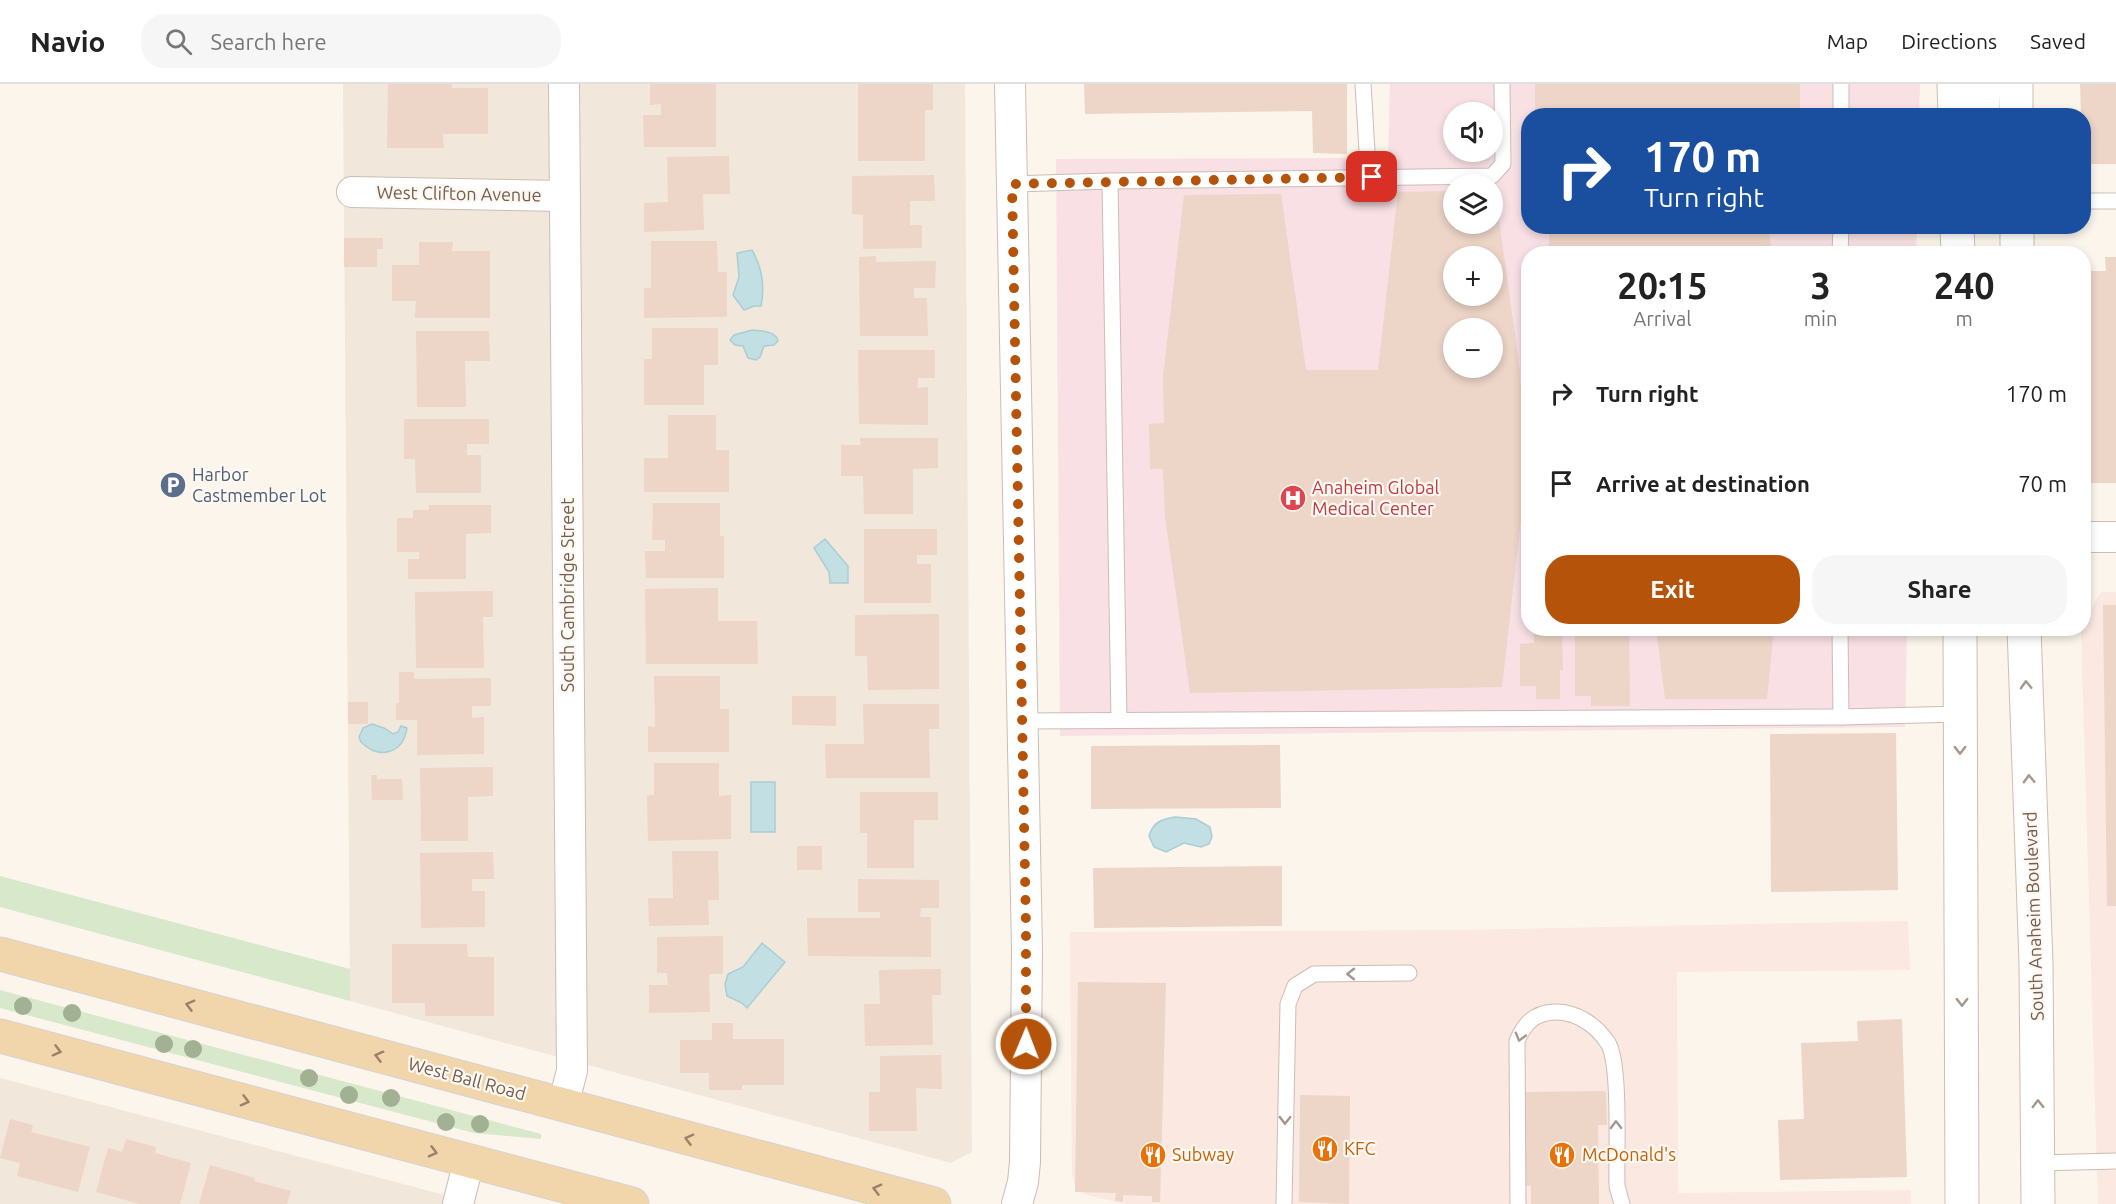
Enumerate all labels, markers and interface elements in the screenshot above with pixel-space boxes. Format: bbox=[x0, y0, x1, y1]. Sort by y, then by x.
search box bbox=[141, 14, 561, 68]
icon: search bbox=[162, 25, 195, 58]
text: Navio bbox=[30, 26, 105, 57]
text: Search here bbox=[210, 29, 327, 54]
text: Map bbox=[1827, 29, 1868, 53]
text: Directions bbox=[1901, 29, 1997, 53]
text: Saved bbox=[2030, 29, 2086, 53]
map controls bbox=[1443, 102, 1503, 378]
button: sound bbox=[1443, 102, 1503, 162]
icon: right bbox=[1545, 132, 1623, 210]
text: 170 m bbox=[1644, 133, 1761, 180]
pin bbox=[1346, 151, 1397, 202]
icon: arrive bbox=[1355, 160, 1388, 193]
button: layers bbox=[1443, 174, 1503, 234]
street label: West Clifton Avenue bbox=[376, 182, 542, 204]
text: Turn right bbox=[1644, 182, 1764, 212]
button: + bbox=[1443, 246, 1503, 306]
text: 20:15 bbox=[1617, 265, 1707, 306]
text: 3 bbox=[1810, 265, 1831, 306]
text: 240 bbox=[1934, 265, 1995, 306]
text: Arrival bbox=[1633, 307, 1692, 330]
text: min bbox=[1804, 307, 1837, 330]
text: m bbox=[1956, 307, 1973, 330]
button: − bbox=[1443, 318, 1503, 378]
icon: right bbox=[1545, 377, 1578, 410]
text: Turn right bbox=[1596, 381, 1698, 406]
text: 170 m bbox=[2006, 381, 2067, 406]
place label: Harbor Castmember Lot bbox=[192, 464, 326, 505]
icon: arrive bbox=[1545, 467, 1578, 500]
parking icon: Harbor Castmember Lot bbox=[158, 470, 188, 500]
text: Arrive at destination bbox=[1596, 471, 1810, 496]
text: 70 m bbox=[2018, 471, 2067, 496]
place label: Anaheim Global Medical Center bbox=[1312, 477, 1439, 518]
hospital icon: Anaheim Global Medical Center bbox=[1278, 483, 1308, 513]
street label: South Cambridge Street bbox=[557, 498, 577, 692]
button: Exit bbox=[1545, 555, 1800, 624]
button: Share bbox=[1812, 555, 2067, 624]
one-way arrow bbox=[2020, 681, 2032, 690]
one-way arrow bbox=[1954, 745, 1966, 754]
one-way arrow bbox=[2023, 775, 2036, 784]
street label: South Anaheim Boulevard bbox=[2019, 811, 2047, 1021]
one-way arrow bbox=[1346, 968, 1355, 980]
one-way arrow bbox=[1956, 998, 1968, 1007]
one-way arrow bbox=[185, 1000, 195, 1013]
position arrow bbox=[994, 1012, 1058, 1076]
one-way arrow bbox=[1515, 1031, 1527, 1042]
one-way arrow bbox=[51, 1044, 61, 1057]
one-way arrow bbox=[374, 1050, 384, 1063]
street label: West Ball Road bbox=[406, 1053, 528, 1103]
one-way arrow bbox=[240, 1094, 250, 1107]
one-way arrow bbox=[2031, 1100, 2044, 1109]
one-way arrow bbox=[1279, 1116, 1292, 1125]
one-way arrow bbox=[1610, 1121, 1622, 1130]
one-way arrow bbox=[684, 1133, 694, 1146]
restaurant icon: KFC bbox=[1310, 1134, 1340, 1164]
place label: KFC bbox=[1344, 1138, 1375, 1158]
restaurant icon: Subway bbox=[1138, 1140, 1168, 1170]
restaurant icon: McDonald's bbox=[1547, 1140, 1577, 1170]
one-way arrow bbox=[428, 1144, 438, 1157]
place label: Subway bbox=[1172, 1144, 1234, 1164]
place label: McDonald's bbox=[1582, 1144, 1676, 1164]
one-way arrow bbox=[872, 1184, 883, 1196]

